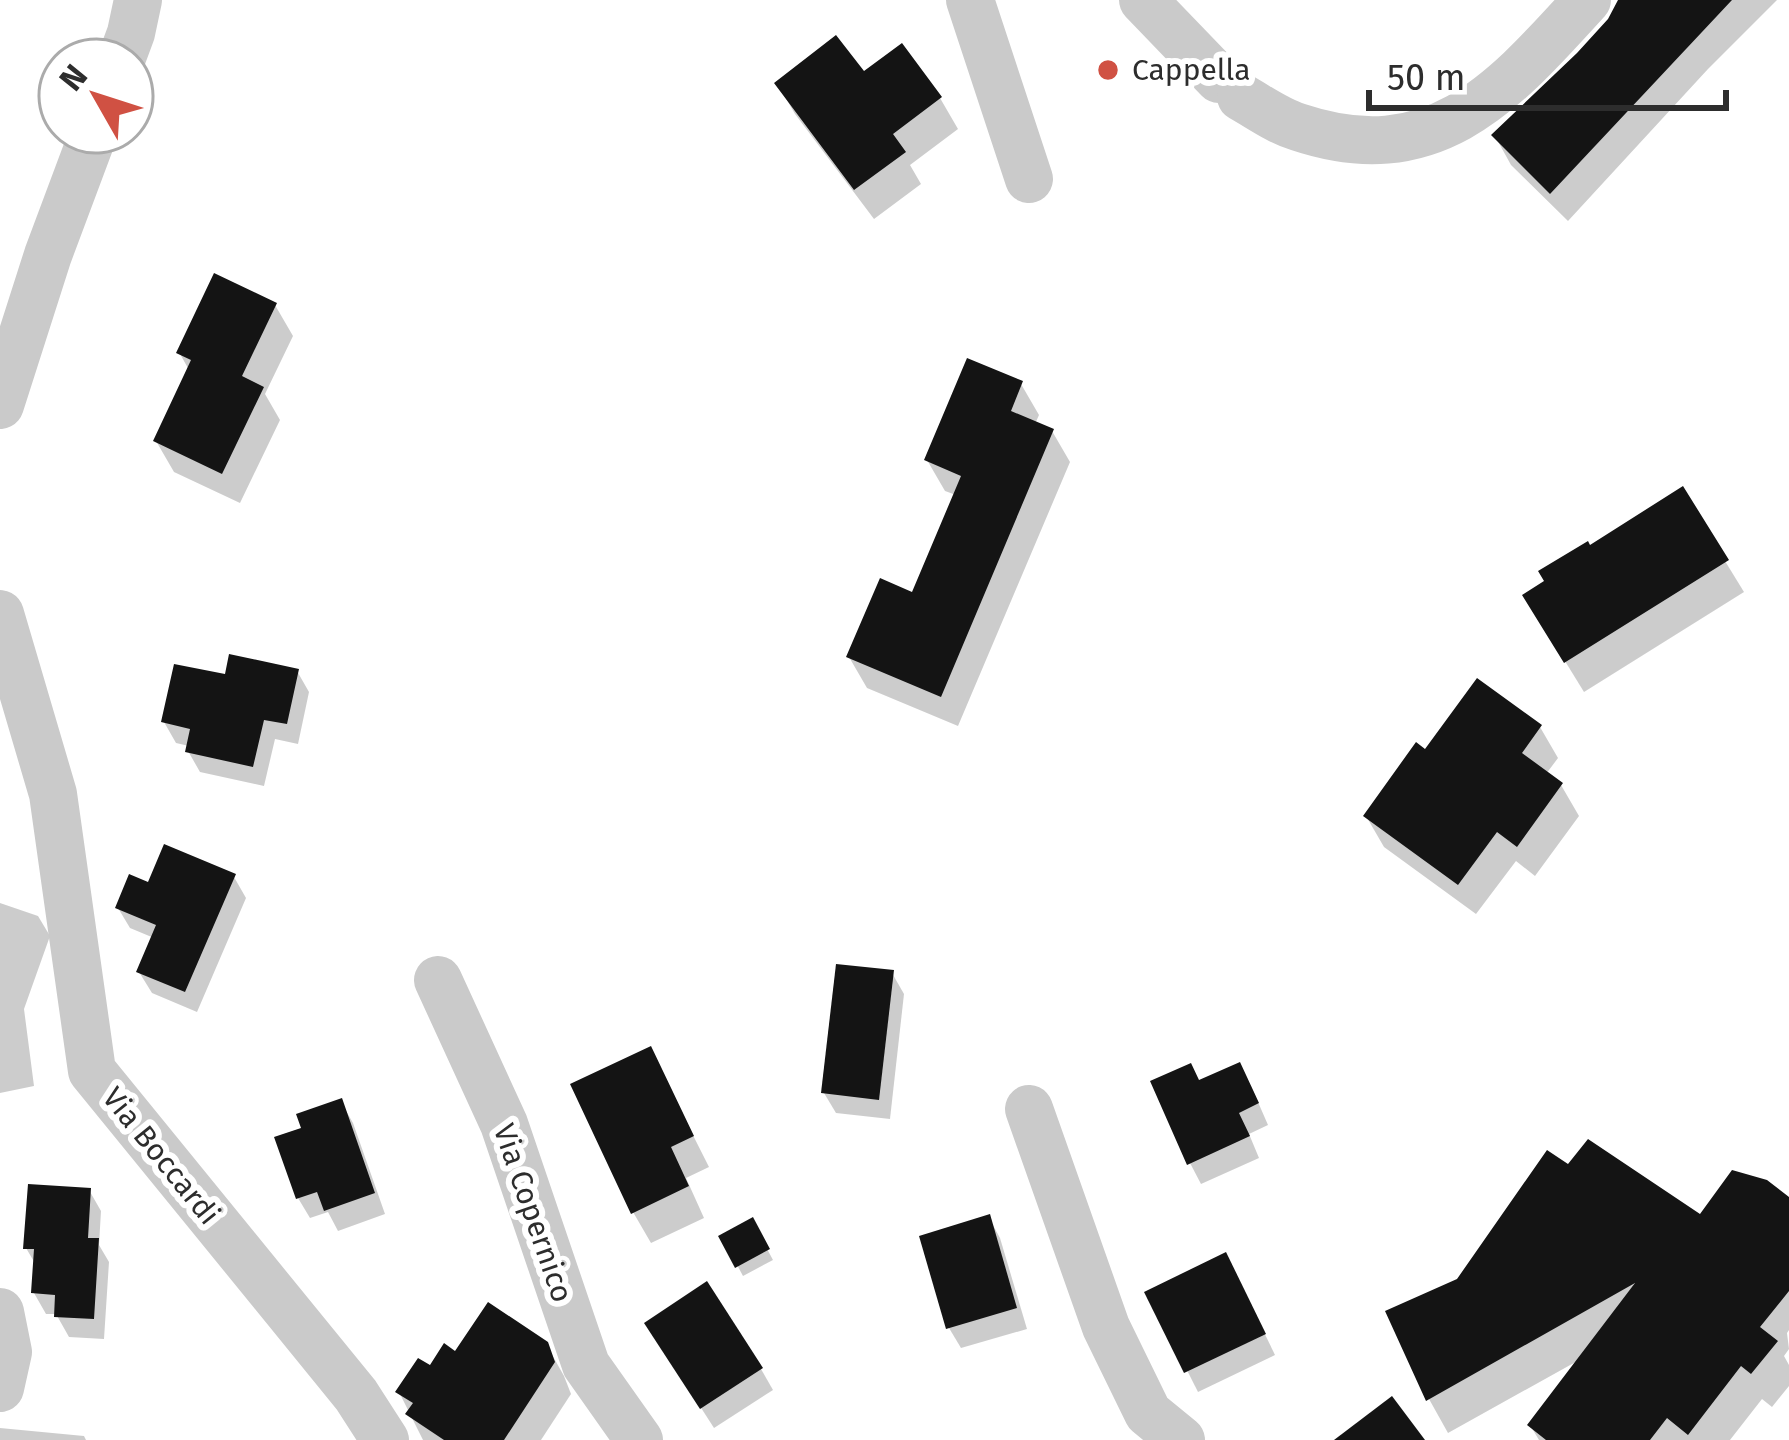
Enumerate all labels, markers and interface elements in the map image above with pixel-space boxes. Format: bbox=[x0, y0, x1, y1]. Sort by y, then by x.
north arrow bbox=[36, 36, 156, 156]
scale bar bbox=[1369, 36, 1726, 110]
place label: Cappella bbox=[1132, 52, 1251, 88]
text: 50 m bbox=[1387, 56, 1466, 100]
text: N bbox=[51, 57, 96, 99]
marker: Cappella bbox=[1095, 57, 1121, 83]
street label: Via Boccardi bbox=[95, 1080, 227, 1232]
street label: Via Copernico bbox=[486, 1119, 580, 1307]

